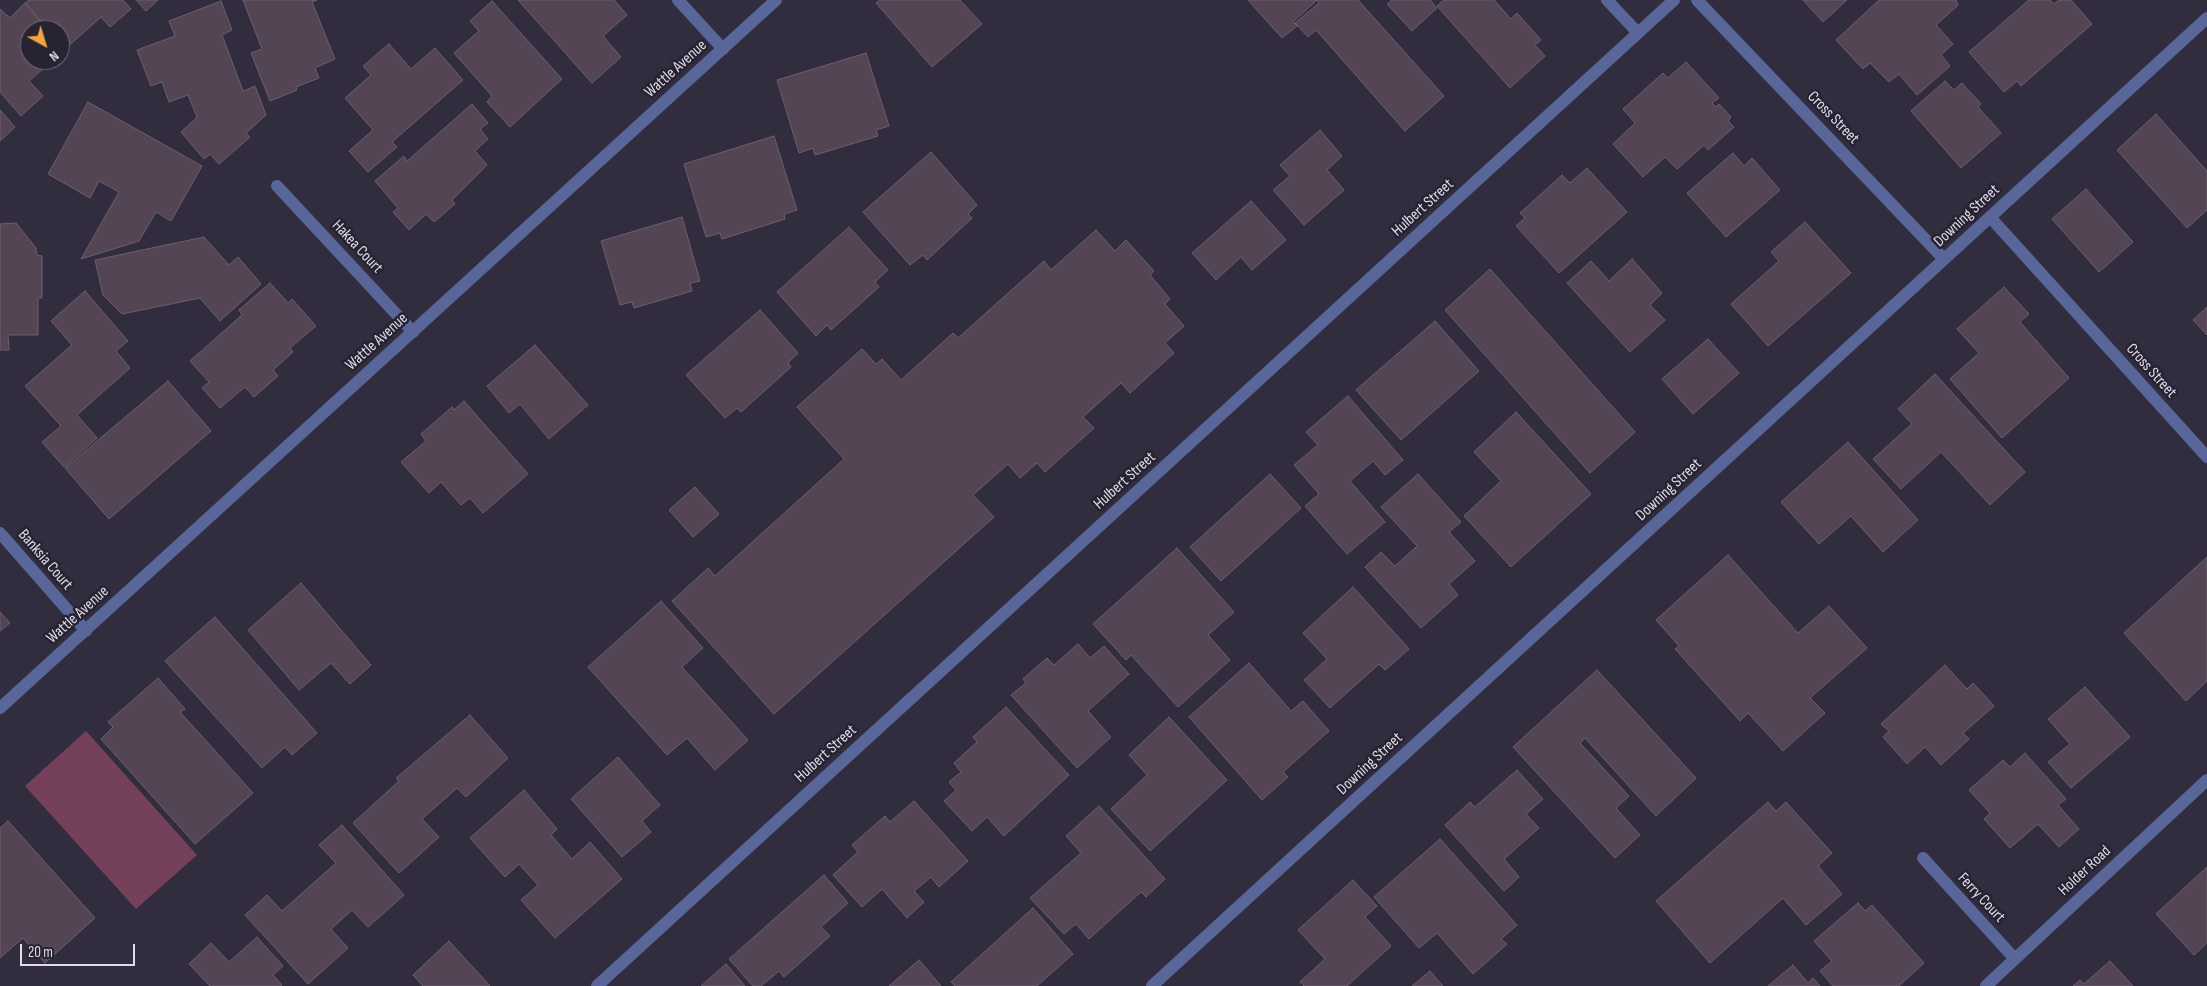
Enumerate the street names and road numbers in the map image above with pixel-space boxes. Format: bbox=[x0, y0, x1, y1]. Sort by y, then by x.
street label: Wattle Avenue bbox=[641, 36, 711, 102]
street label: Cross Street bbox=[1803, 87, 1863, 149]
street label: Hulbert Street bbox=[1388, 175, 1458, 241]
street label: Downing Street bbox=[1930, 181, 2004, 251]
street label: Hakea Court bbox=[328, 216, 386, 278]
street label: Wattle Avenue bbox=[342, 309, 412, 375]
street label: Cross Street bbox=[2122, 340, 2180, 402]
street label: Hulbert Street bbox=[1090, 448, 1160, 514]
street label: Downing Street bbox=[1632, 455, 1706, 525]
street label: Banksia Court bbox=[13, 526, 77, 594]
street label: Wattle Avenue bbox=[43, 582, 113, 648]
street label: Hulbert Street bbox=[791, 721, 861, 787]
street label: Downing Street bbox=[1333, 729, 1407, 799]
street label: Holder Road bbox=[2055, 842, 2115, 900]
street label: Ferry Court bbox=[1953, 869, 2009, 927]

